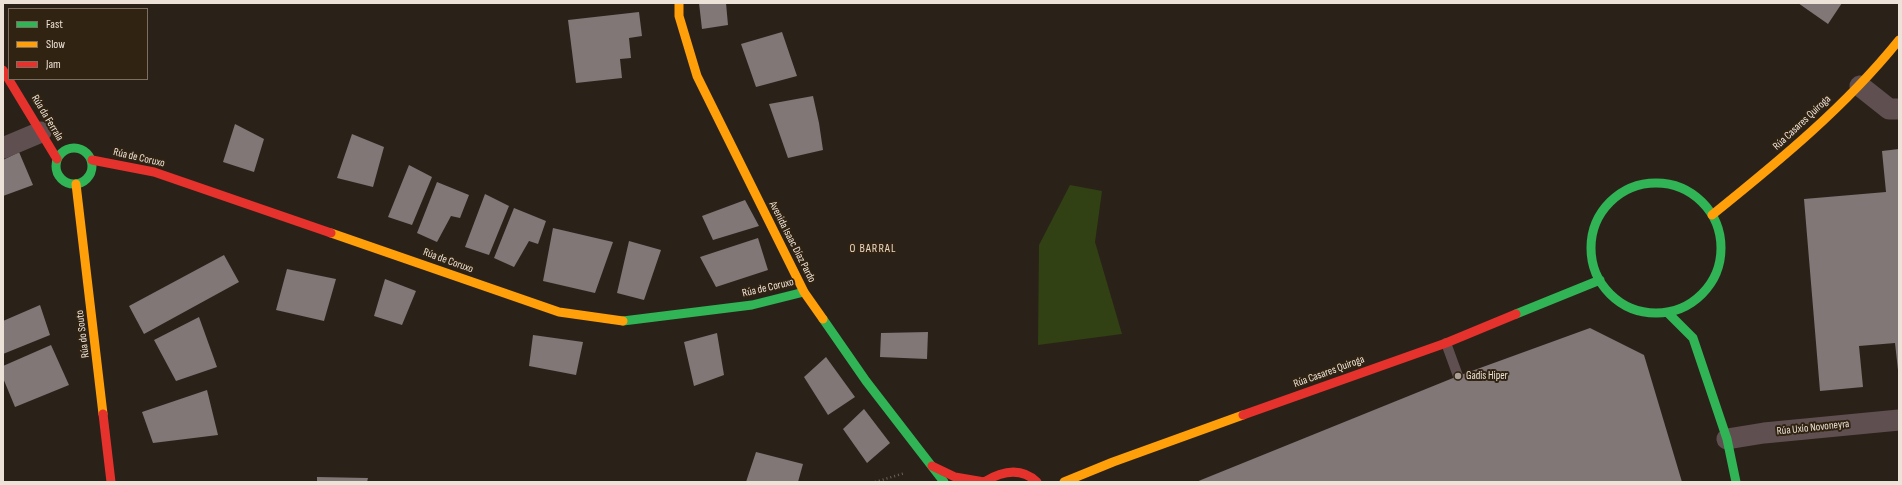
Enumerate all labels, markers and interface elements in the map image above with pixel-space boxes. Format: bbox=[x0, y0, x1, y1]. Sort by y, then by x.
legend bbox=[8, 8, 148, 80]
text: Fast bbox=[46, 17, 63, 32]
text: Slow bbox=[46, 37, 65, 52]
text: Jam bbox=[46, 57, 61, 72]
street label: Rúa da Ferrala bbox=[28, 93, 66, 143]
street label: Rúa Casares Quiroga bbox=[1770, 93, 1834, 153]
street label: Rúa de Coruxo bbox=[112, 146, 166, 170]
street label: Avenida Isaac Díaz Pardo bbox=[766, 199, 818, 285]
district label: O BARRAL bbox=[850, 242, 896, 256]
street label: Rúa de Coruxo bbox=[421, 246, 475, 276]
street label: Rúa de Coruxo bbox=[741, 276, 795, 300]
street label: Rúa do Souto bbox=[74, 309, 92, 359]
street label: Rúa Casares Quiroga bbox=[1292, 353, 1366, 391]
place label: Gadis Hiper bbox=[1466, 369, 1508, 383]
marker: Gadis Hiper bbox=[1453, 371, 1463, 381]
street label: Rúa Uxío Novoneyra bbox=[1776, 418, 1850, 438]

